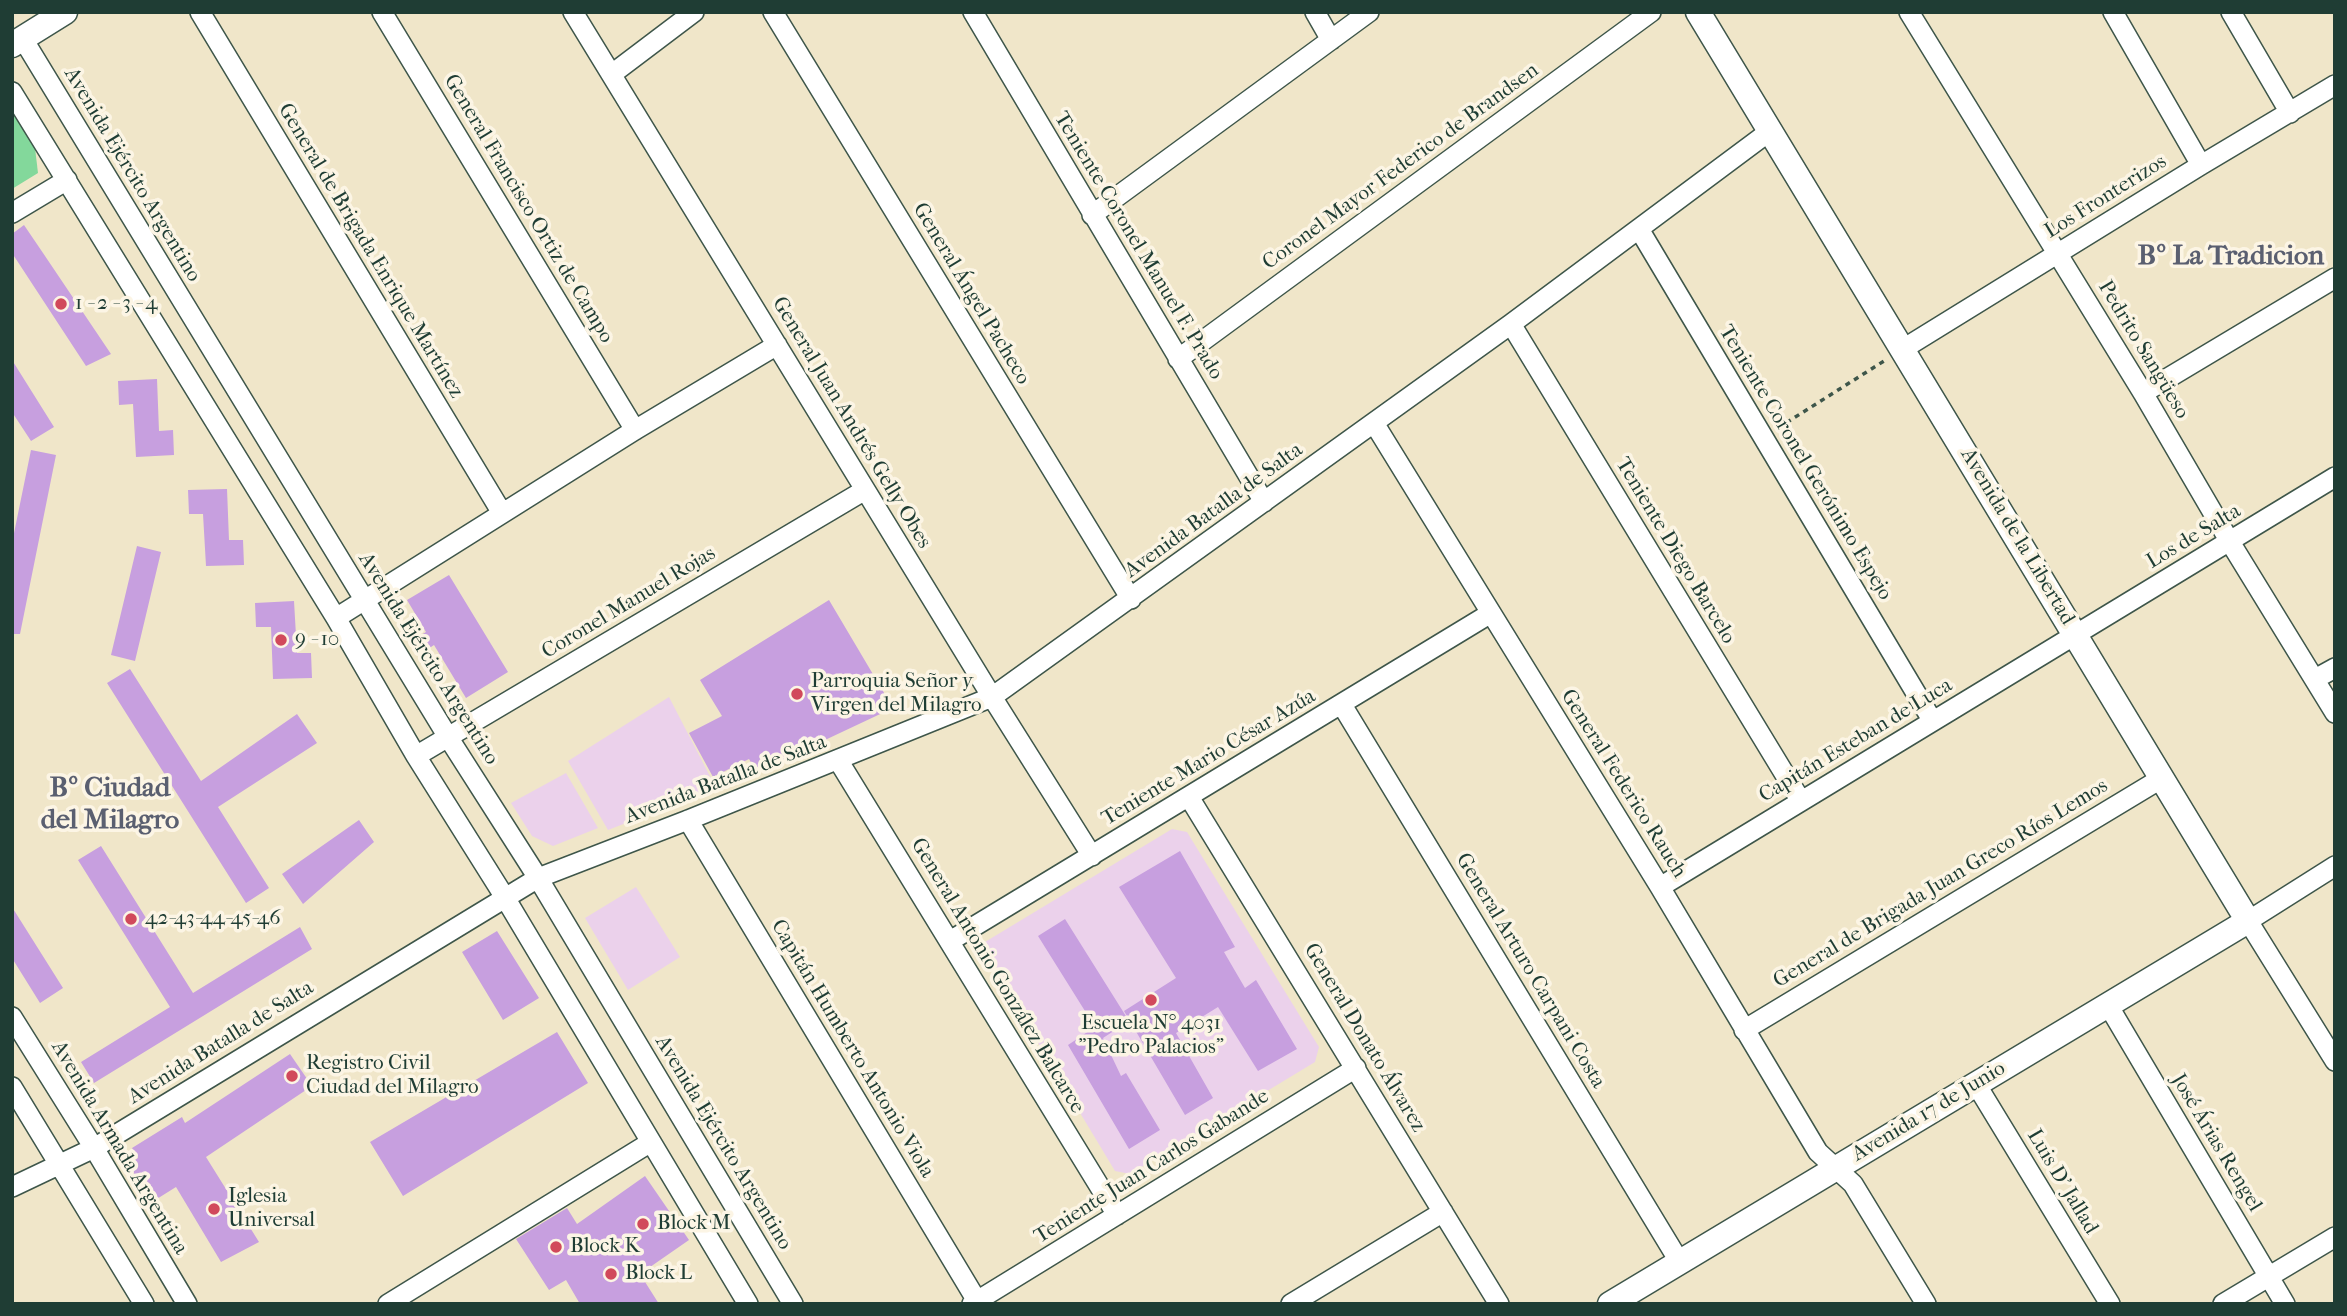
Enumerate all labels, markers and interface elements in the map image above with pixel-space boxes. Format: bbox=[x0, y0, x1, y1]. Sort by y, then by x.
street label: Coronel Mayor Federico de Brandsen bbox=[1258, 58, 1544, 276]
street label: Avenida Ejército Argentino bbox=[58, 63, 206, 287]
street label: General Francisco Ortiz de Campo bbox=[438, 70, 618, 348]
street label: General de Brigada Enrique Martínez bbox=[272, 99, 468, 403]
street label: Teniente Coronel Manuel F. Prado bbox=[1048, 107, 1228, 385]
street label: Los Fronterizos bbox=[2040, 149, 2172, 245]
street label: General Ángel Pacheco bbox=[907, 199, 1035, 389]
district label: Bº La Tradicion bbox=[2138, 240, 2324, 274]
street label: Pedrito Sangüeso bbox=[2092, 276, 2194, 424]
place label: 1 - 2 - 3 - 4 bbox=[75, 291, 158, 317]
street label: General Juan Andrés Gelly Obes bbox=[766, 293, 936, 553]
marker: 1 - 2 - 3 - 4 bbox=[53, 296, 69, 312]
street label: Teniente Coronel Gerónimo Espejo bbox=[1713, 321, 1897, 605]
street label: Avenida Batalla de Salta bbox=[1120, 438, 1308, 584]
street label: Avenida de la Libertad bbox=[1954, 444, 2080, 630]
street label: Teniente Diego Barcelo bbox=[1609, 453, 1741, 649]
street label: Los de Salta bbox=[2142, 499, 2246, 575]
street label: Coronel Manuel Rojas bbox=[538, 541, 720, 665]
street label: Avenida Ejército Argentino bbox=[352, 548, 504, 770]
place label: 9 - 10 bbox=[295, 627, 339, 653]
marker: 9 - 10 bbox=[273, 632, 289, 648]
place label: Parroquia Señor y Virgen del Milagro bbox=[811, 669, 982, 719]
street label: Capitán Esteban de Luca bbox=[1755, 673, 1957, 809]
street label: Teniente Mario César Azúa bbox=[1098, 684, 1320, 832]
street label: General Federico Rauch bbox=[1555, 685, 1691, 883]
marker: Parroquia Señor y Virgen del Milagro bbox=[789, 686, 805, 702]
street label: Avenida Batalla de Salta bbox=[622, 730, 830, 830]
district label: Bº Ciudad del Milagro bbox=[31, 772, 189, 838]
street label: General de Brigada Juan Greco Ríos Lemos bbox=[1769, 774, 2113, 994]
street label: General Antonio González Balcarce bbox=[905, 834, 1089, 1118]
street label: General Arturo Carpani Costa bbox=[1450, 849, 1610, 1093]
place label: 42-43-44-45-46 bbox=[145, 906, 281, 932]
marker: 42-43-44-45-46 bbox=[123, 911, 139, 927]
street label: Capitán Humberto Antonio Viola bbox=[765, 915, 939, 1183]
street label: General Donato Álvarez bbox=[1298, 939, 1430, 1137]
street label: Avenida Batalla de Salta bbox=[124, 976, 318, 1110]
marker: Escuela N° 4031 "Pedro Palacios" bbox=[1143, 992, 1159, 1008]
place label: Escuela N° 4031 "Pedro Palacios" bbox=[1078, 1011, 1224, 1061]
street label: Avenida Ejército Argentino bbox=[649, 1031, 797, 1255]
street label: Avenida Armada Argentina bbox=[45, 1037, 193, 1259]
place label: Registro Civil Ciudad del Milagro bbox=[306, 1051, 479, 1101]
street label: Avenida 17 de Junio bbox=[1848, 1056, 2010, 1168]
marker: Registro Civil Ciudad del Milagro bbox=[284, 1068, 300, 1084]
street label: José Árias Rengel bbox=[2165, 1070, 2267, 1216]
street label: Teniente Juan Carlos Gabande bbox=[1030, 1084, 1274, 1250]
street label: Luis D' Jallad bbox=[2021, 1125, 2103, 1239]
place label: Iglesia Universal bbox=[228, 1184, 315, 1234]
marker: Iglesia Universal bbox=[206, 1201, 222, 1217]
place label: Block M bbox=[657, 1211, 731, 1237]
marker: Block M bbox=[635, 1216, 651, 1232]
place label: Block K bbox=[570, 1234, 640, 1260]
marker: Block K bbox=[548, 1239, 564, 1255]
place label: Block L bbox=[625, 1261, 692, 1287]
marker: Block L bbox=[603, 1266, 619, 1282]

